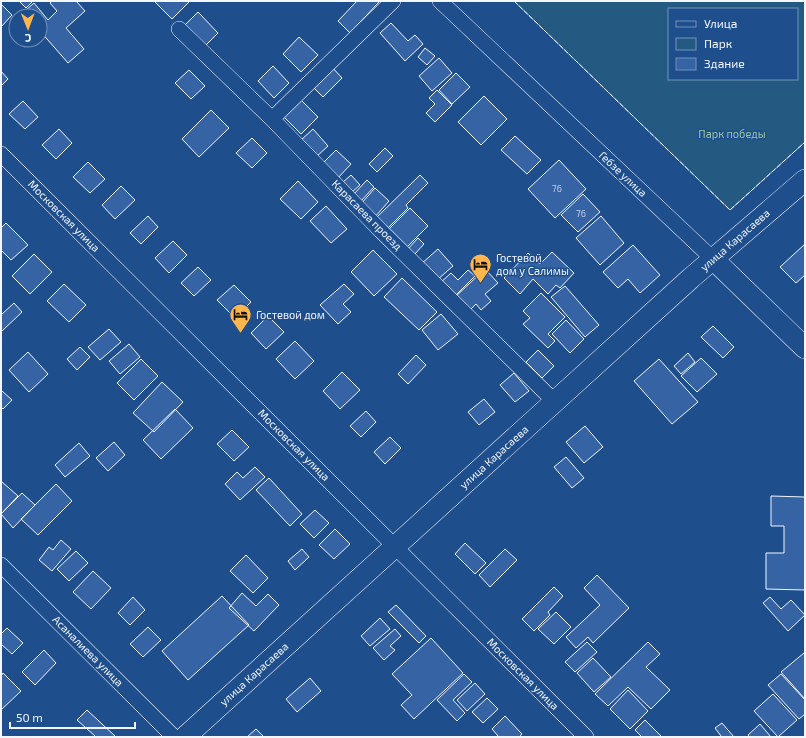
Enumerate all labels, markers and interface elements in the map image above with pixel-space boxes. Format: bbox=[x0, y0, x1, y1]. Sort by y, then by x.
north arrow bbox=[8, 8, 48, 48]
legend bbox=[668, 8, 798, 80]
text: Улица bbox=[704, 16, 737, 30]
text: С bbox=[24, 32, 32, 45]
text: Парк bbox=[704, 36, 733, 50]
text: Здание bbox=[704, 56, 745, 70]
park label: Парк победы bbox=[698, 127, 766, 140]
street label: Гебзе улица bbox=[596, 148, 650, 200]
street label: Московская улица bbox=[25, 177, 103, 255]
street label: Карасаева проезд bbox=[330, 177, 406, 253]
house number: 76 bbox=[552, 183, 562, 194]
street label: улица Карасаева bbox=[697, 206, 773, 274]
house number: 76 bbox=[576, 208, 586, 219]
hotel icon: Гостевой дом у Салимы bbox=[467, 251, 493, 284]
place label: Гостевой дом у Салимы bbox=[496, 251, 569, 278]
hotel icon: Гостевой дом bbox=[228, 302, 254, 335]
place label: Гостевой дом bbox=[256, 308, 325, 321]
street label: Московская улица bbox=[255, 406, 333, 484]
street label: улица Карасаева bbox=[457, 422, 531, 492]
street label: Асаналиева улица bbox=[50, 613, 126, 689]
street label: Московская улица bbox=[484, 635, 562, 713]
street label: улица Карасаева bbox=[217, 639, 291, 709]
scale bar bbox=[10, 704, 135, 730]
text: 50 m bbox=[16, 710, 43, 724]

